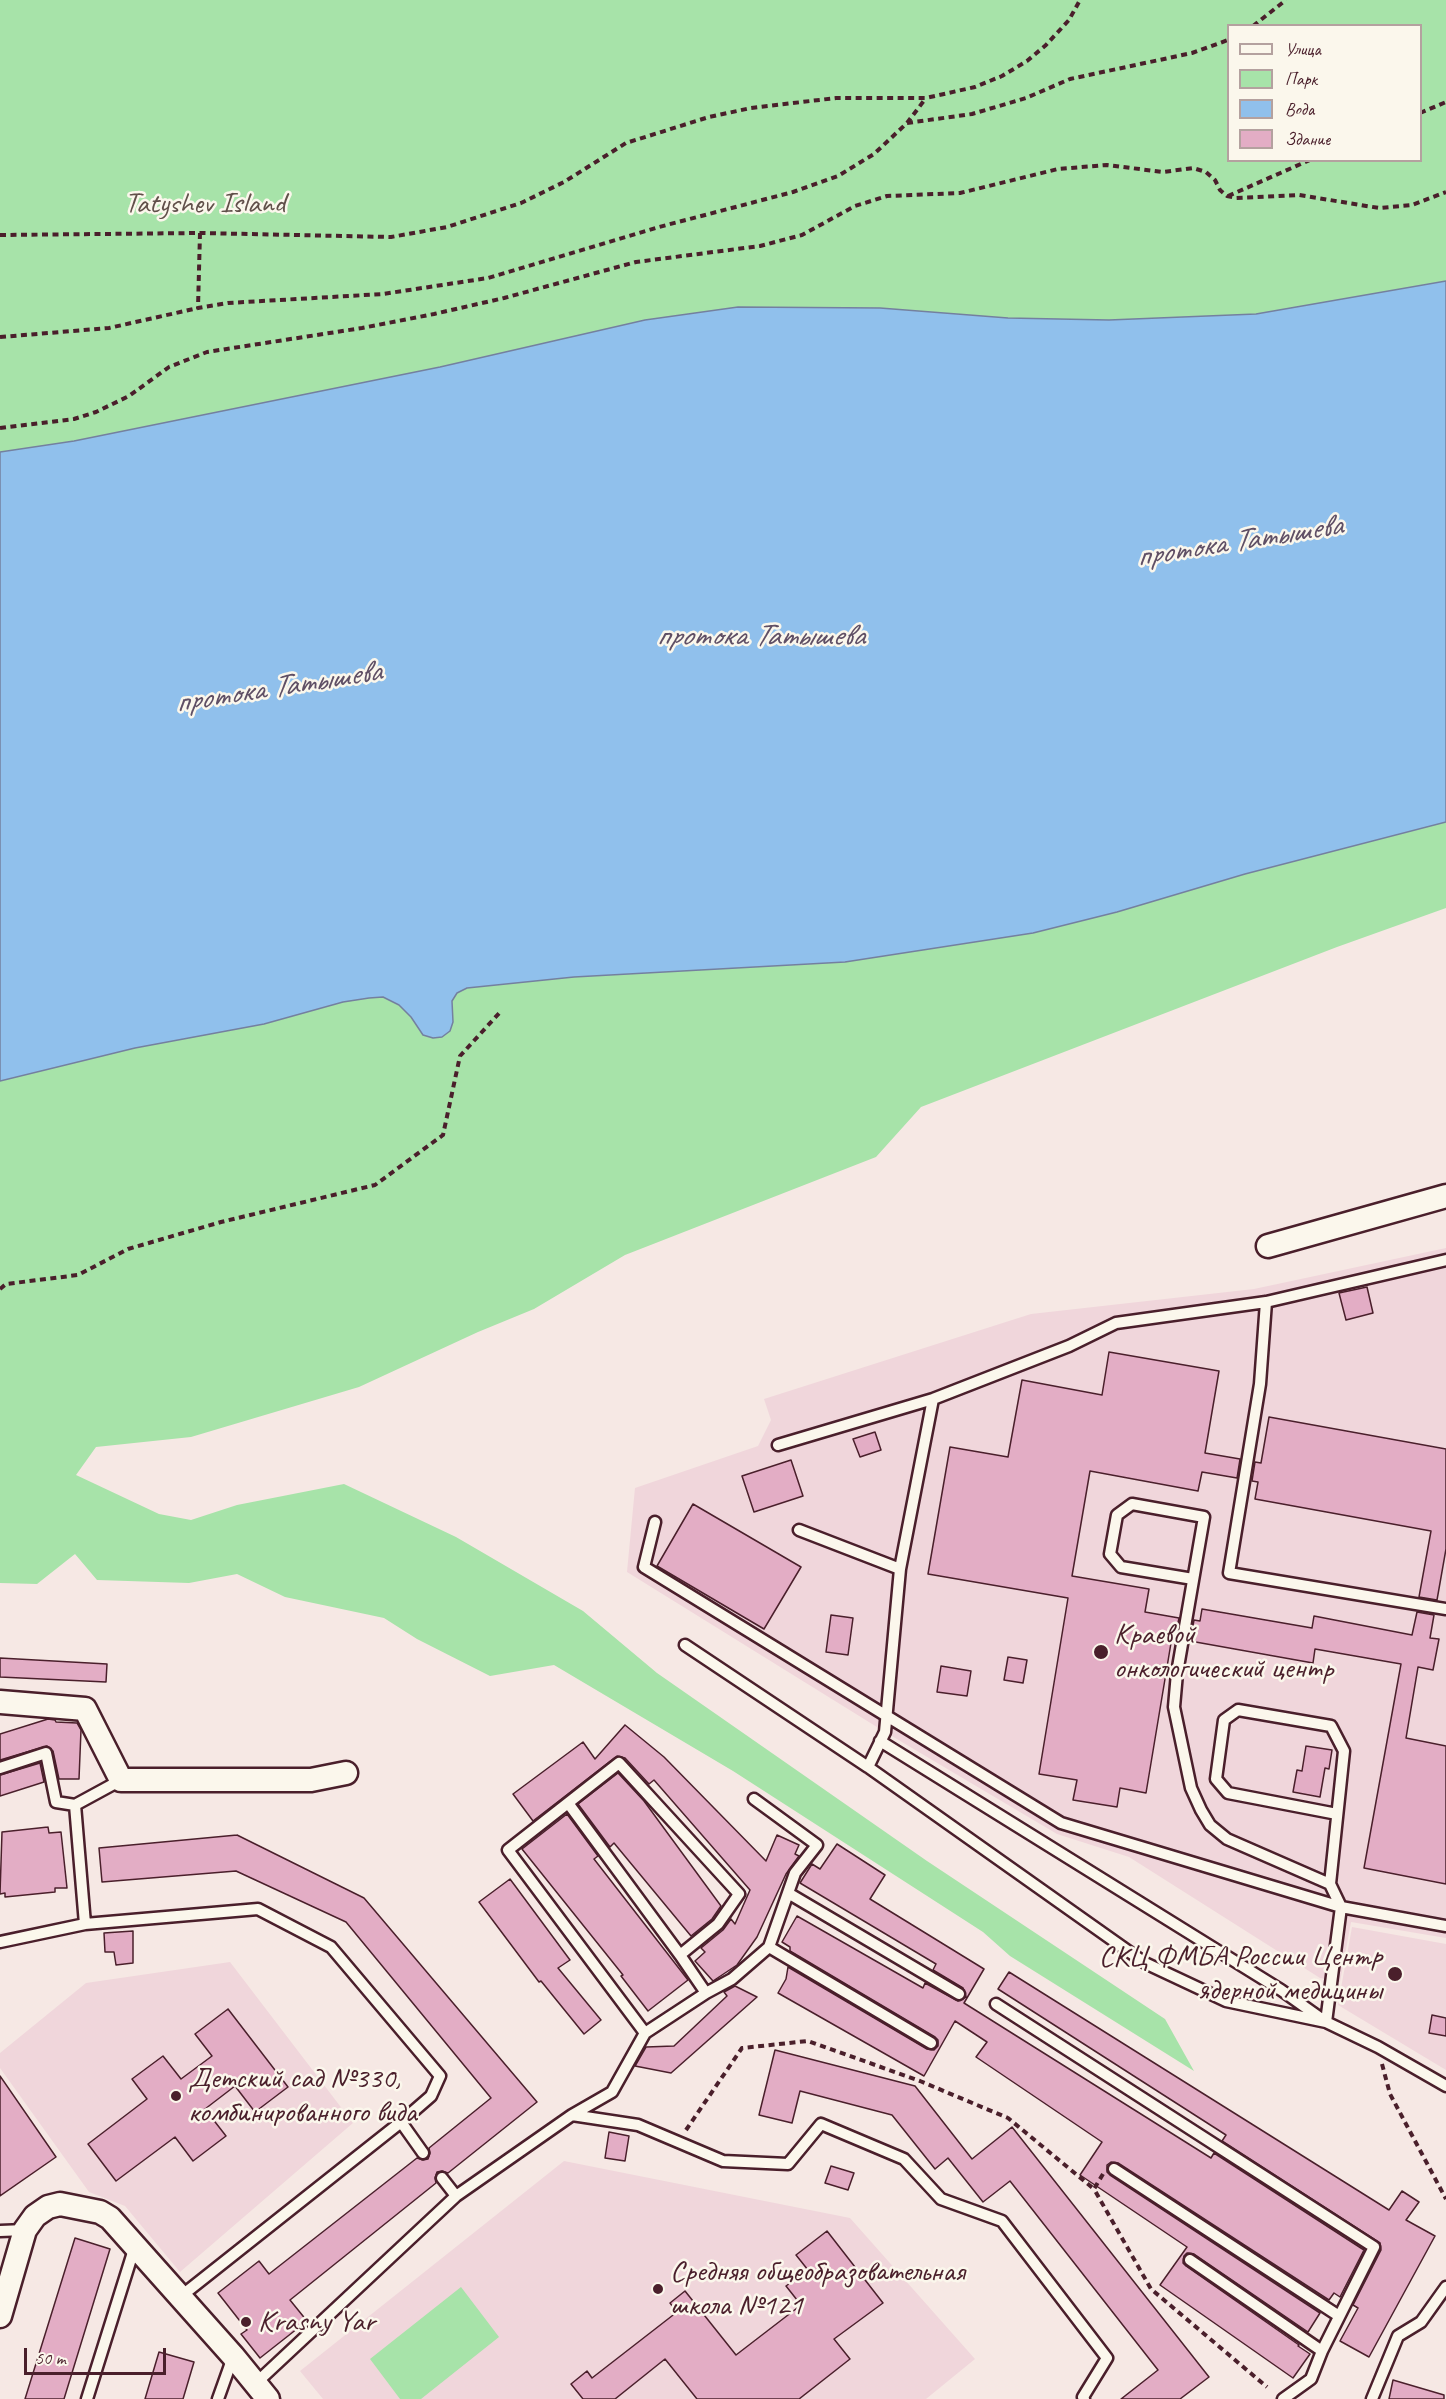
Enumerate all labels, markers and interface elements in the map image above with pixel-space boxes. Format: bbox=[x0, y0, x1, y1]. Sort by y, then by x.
legend bbox=[1227, 24, 1422, 162]
text: Улица bbox=[1285, 38, 1321, 60]
text: Парк bbox=[1285, 68, 1317, 90]
text: Вода bbox=[1285, 98, 1314, 120]
text: Здание bbox=[1285, 128, 1330, 150]
park label: Tatyshev Island bbox=[125, 186, 285, 222]
water label: протока Татышева bbox=[1133, 507, 1345, 577]
water label: протока Татышева bbox=[656, 618, 864, 656]
water label: протока Татышева bbox=[172, 653, 384, 723]
place label: Краевой онкологический центр bbox=[1114, 1617, 1333, 1688]
marker: Краевой онкологический центр bbox=[1092, 1643, 1110, 1661]
place label: СКЦ ФМБА России Центр ядерной медицины bbox=[1099, 1939, 1382, 2010]
marker: СКЦ ФМБА России Центр ядерной медицины bbox=[1386, 1965, 1404, 1983]
place label: Детский сад №330, комбинированного вида bbox=[188, 2061, 417, 2132]
marker: Детский сад №330, комбинированного вида bbox=[169, 2089, 183, 2103]
place label: Средняя общеобразовательная школа №121 bbox=[670, 2254, 965, 2324]
marker: Средняя общеобразовательная школа №121 bbox=[651, 2282, 665, 2296]
place label: Krasny Yar bbox=[258, 2304, 375, 2340]
marker: Krasny Yar bbox=[239, 2315, 253, 2329]
scale bar bbox=[27, 2336, 170, 2374]
text: 50 m bbox=[35, 2347, 66, 2369]

